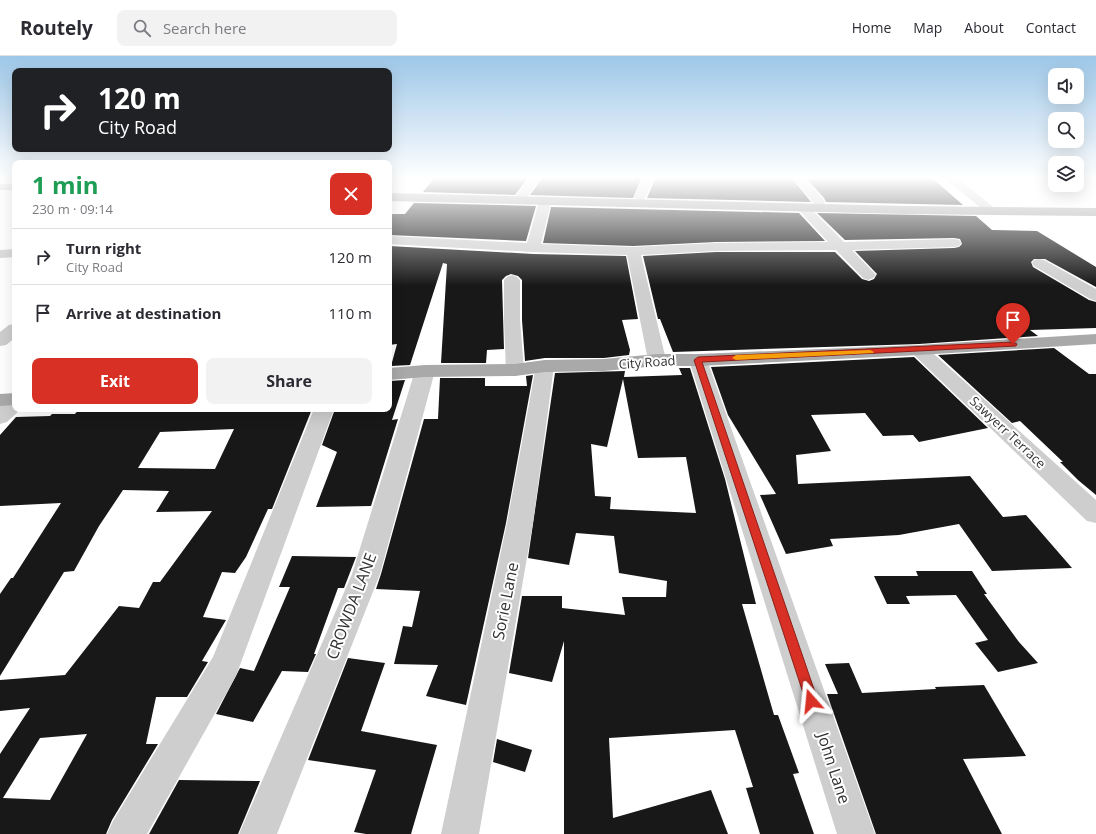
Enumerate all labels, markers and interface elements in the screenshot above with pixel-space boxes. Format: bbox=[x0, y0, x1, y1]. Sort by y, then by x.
search box bbox=[117, 10, 397, 46]
text: Routely bbox=[20, 15, 93, 41]
icon: search bbox=[131, 17, 153, 39]
text: Search here bbox=[163, 18, 246, 38]
text: Home bbox=[852, 18, 891, 37]
text: Map bbox=[913, 18, 942, 37]
text: About bbox=[964, 18, 1004, 37]
text: Contact bbox=[1026, 18, 1076, 37]
map controls bbox=[1048, 68, 1084, 192]
button: sound bbox=[1048, 68, 1084, 104]
text: 120 m bbox=[98, 79, 181, 117]
icon: right bbox=[32, 84, 84, 136]
button: search bbox=[1048, 112, 1084, 148]
text: City Road bbox=[98, 115, 177, 139]
button: layers bbox=[1048, 156, 1084, 192]
text: 1 min bbox=[32, 168, 99, 201]
button: close bbox=[330, 173, 372, 215]
text: 230 m · 09:14 bbox=[32, 200, 113, 218]
text: Turn right bbox=[66, 238, 141, 258]
icon: right bbox=[32, 246, 54, 268]
text: 120 m bbox=[328, 247, 372, 267]
text: City Road bbox=[66, 258, 123, 276]
icon: arrive bbox=[32, 302, 54, 324]
text: Arrive at destination bbox=[66, 303, 221, 323]
text: 110 m bbox=[328, 303, 372, 323]
pin bbox=[996, 303, 1030, 344]
icon: arrive bbox=[1002, 309, 1024, 331]
street label: City Road bbox=[618, 351, 676, 373]
button: Exit bbox=[32, 358, 198, 404]
button: Share bbox=[206, 358, 372, 404]
street label: Sawyerr Terrace bbox=[966, 392, 1050, 472]
street label: CROWDA LANE bbox=[321, 550, 381, 662]
street label: Sorie Lane bbox=[487, 561, 523, 641]
position arrow bbox=[790, 680, 832, 722]
street label: John Lane bbox=[812, 728, 856, 806]

